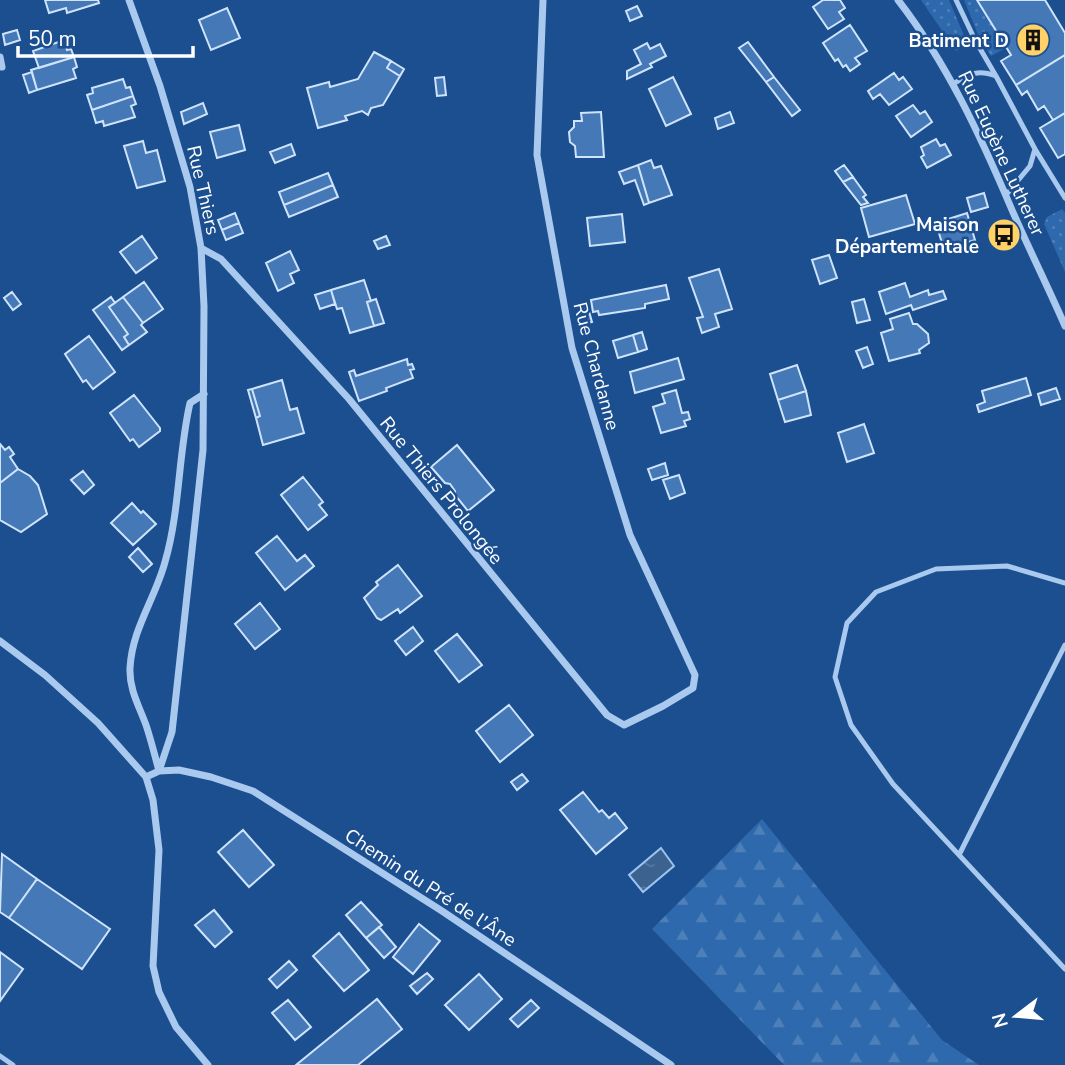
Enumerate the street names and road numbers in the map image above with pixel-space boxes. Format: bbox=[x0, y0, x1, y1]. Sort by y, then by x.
street label: Rue Eugène Lutherer bbox=[951, 67, 1051, 240]
street label: Rue Thiers bbox=[180, 143, 226, 237]
street label: Rue Chardanne bbox=[566, 299, 626, 433]
street label: Rue Thiers Prolongée bbox=[373, 411, 509, 570]
street label: Chemin du Pré de l'Âne bbox=[339, 822, 521, 953]

